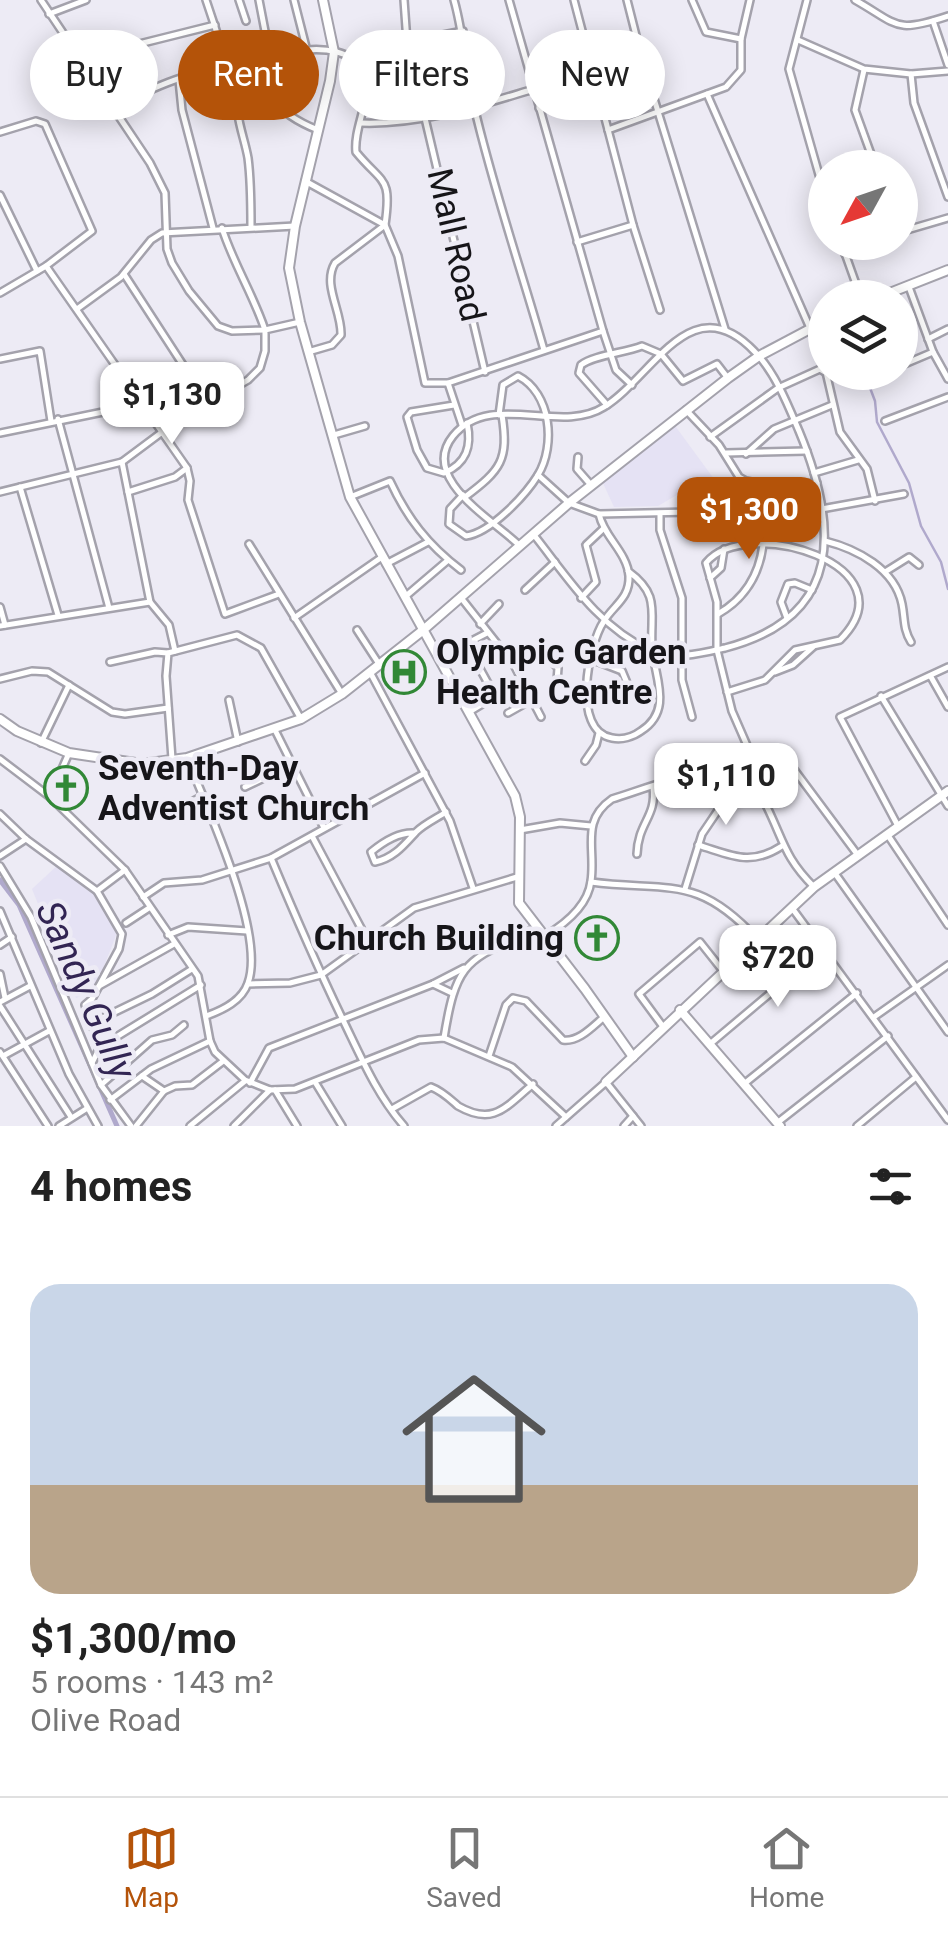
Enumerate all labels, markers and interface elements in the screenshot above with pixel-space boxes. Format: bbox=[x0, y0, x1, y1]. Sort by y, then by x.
chip: Buy bbox=[30, 30, 158, 120]
chip: Rent bbox=[178, 30, 319, 120]
chip: Filters bbox=[339, 30, 505, 120]
chip: New bbox=[525, 30, 665, 120]
north arrow bbox=[808, 150, 918, 260]
map controls bbox=[808, 150, 918, 390]
street label: Mall Road bbox=[419, 165, 493, 325]
button: layers bbox=[808, 280, 918, 390]
pin: $1,130 bbox=[91, 362, 253, 447]
text: $1,130 bbox=[122, 375, 222, 413]
pin: $1,300 bbox=[668, 477, 830, 562]
text: $1,300 bbox=[699, 490, 799, 528]
place label: Olympic Garden Health Centre bbox=[436, 632, 687, 713]
hospital icon: Olympic Garden Health Centre bbox=[381, 649, 427, 695]
pin: $1,110 bbox=[645, 743, 807, 828]
place label: Seventh-Day Adventist Church bbox=[98, 748, 369, 829]
text: $1,110 bbox=[676, 756, 776, 794]
church icon: Seventh-Day Adventist Church bbox=[43, 765, 89, 811]
water label: Sandy Gully bbox=[27, 894, 146, 1087]
church icon: Church Building bbox=[574, 915, 620, 961]
place label: Church Building bbox=[314, 918, 564, 959]
pin: $720 bbox=[719, 925, 837, 1010]
text: $720 bbox=[741, 938, 815, 976]
icon: filters bbox=[863, 1159, 918, 1214]
text: 4 homes bbox=[30, 1162, 192, 1211]
icon: home bbox=[384, 1349, 564, 1529]
text: $1,300/mo bbox=[30, 1614, 237, 1663]
text: 5 rooms · 143 m² bbox=[30, 1663, 273, 1701]
text: Olive Road bbox=[30, 1701, 181, 1739]
tab: Map bbox=[124, 1821, 179, 1914]
tab: Saved bbox=[426, 1821, 502, 1914]
tab: Home bbox=[749, 1821, 824, 1914]

